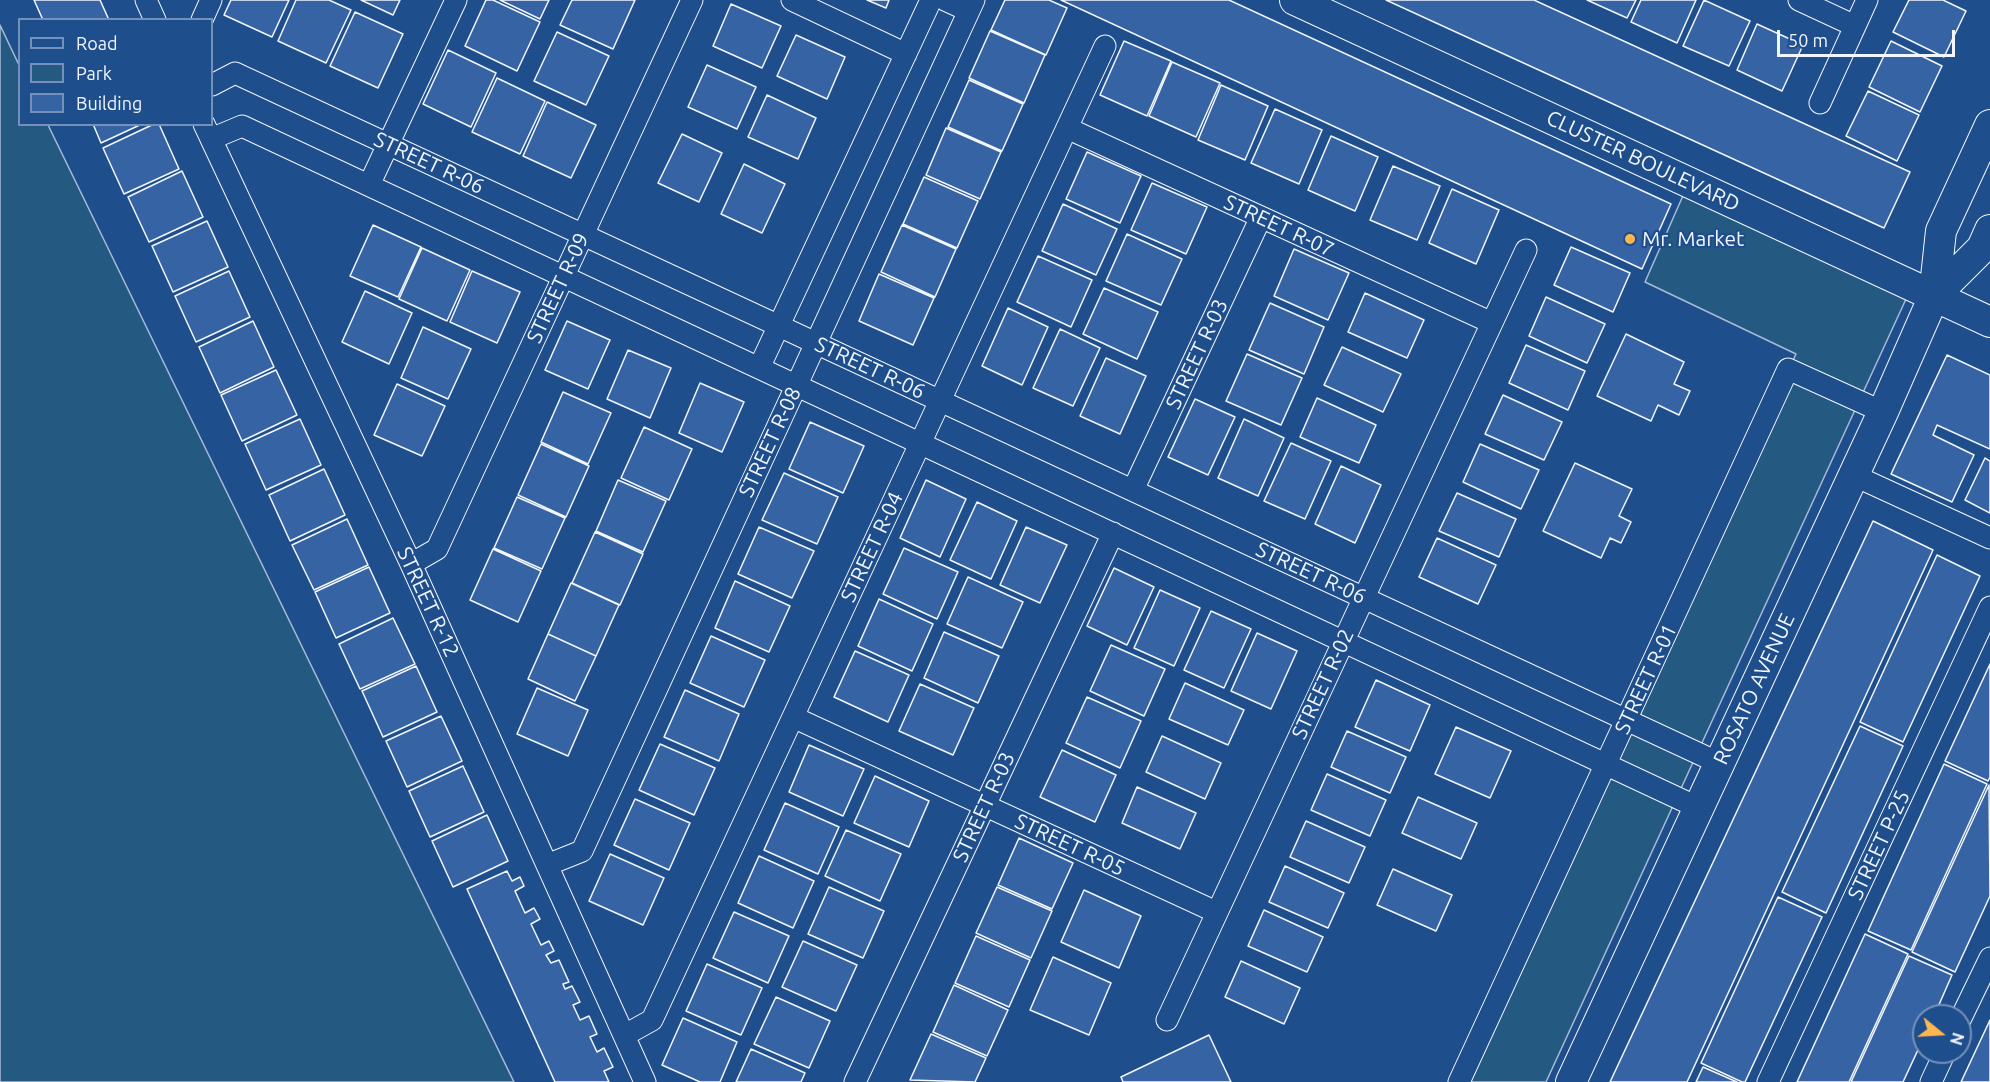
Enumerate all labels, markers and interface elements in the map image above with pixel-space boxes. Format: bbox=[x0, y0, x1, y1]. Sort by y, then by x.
legend bbox=[18, 18, 213, 126]
scale bar bbox=[1780, 18, 1958, 56]
text: 50 m bbox=[1788, 30, 1828, 50]
text: Road bbox=[76, 33, 118, 53]
text: Park bbox=[76, 63, 112, 83]
text: Building bbox=[76, 93, 142, 113]
street label: CLUSTER BOULEVARD bbox=[1542, 105, 1744, 217]
street label: STREET R-06 bbox=[370, 127, 488, 199]
street label: STREET R-07 bbox=[1220, 190, 1338, 262]
place label: Mr. Market bbox=[1642, 226, 1744, 252]
street label: STREET R-09 bbox=[522, 229, 594, 347]
marker: Mr. Market bbox=[1623, 232, 1637, 246]
street label: STREET R-03 bbox=[1161, 295, 1233, 413]
street label: STREET R-06 bbox=[811, 332, 929, 404]
street label: STREET R-08 bbox=[734, 383, 806, 501]
street label: STREET R-04 bbox=[836, 488, 908, 606]
street label: STREET R-06 bbox=[1252, 537, 1370, 609]
street label: STREET R-12 bbox=[392, 543, 464, 661]
street label: ROSATO AVENUE bbox=[1708, 609, 1800, 769]
street label: STREET R-01 bbox=[1610, 620, 1682, 738]
street label: STREET R-02 bbox=[1287, 625, 1359, 743]
street label: STREET R-03 bbox=[948, 748, 1020, 866]
street label: STREET P-25 bbox=[1843, 786, 1915, 904]
street label: STREET R-05 bbox=[1011, 809, 1129, 881]
north arrow bbox=[1912, 1004, 1972, 1064]
text: N bbox=[1947, 1030, 1968, 1047]

